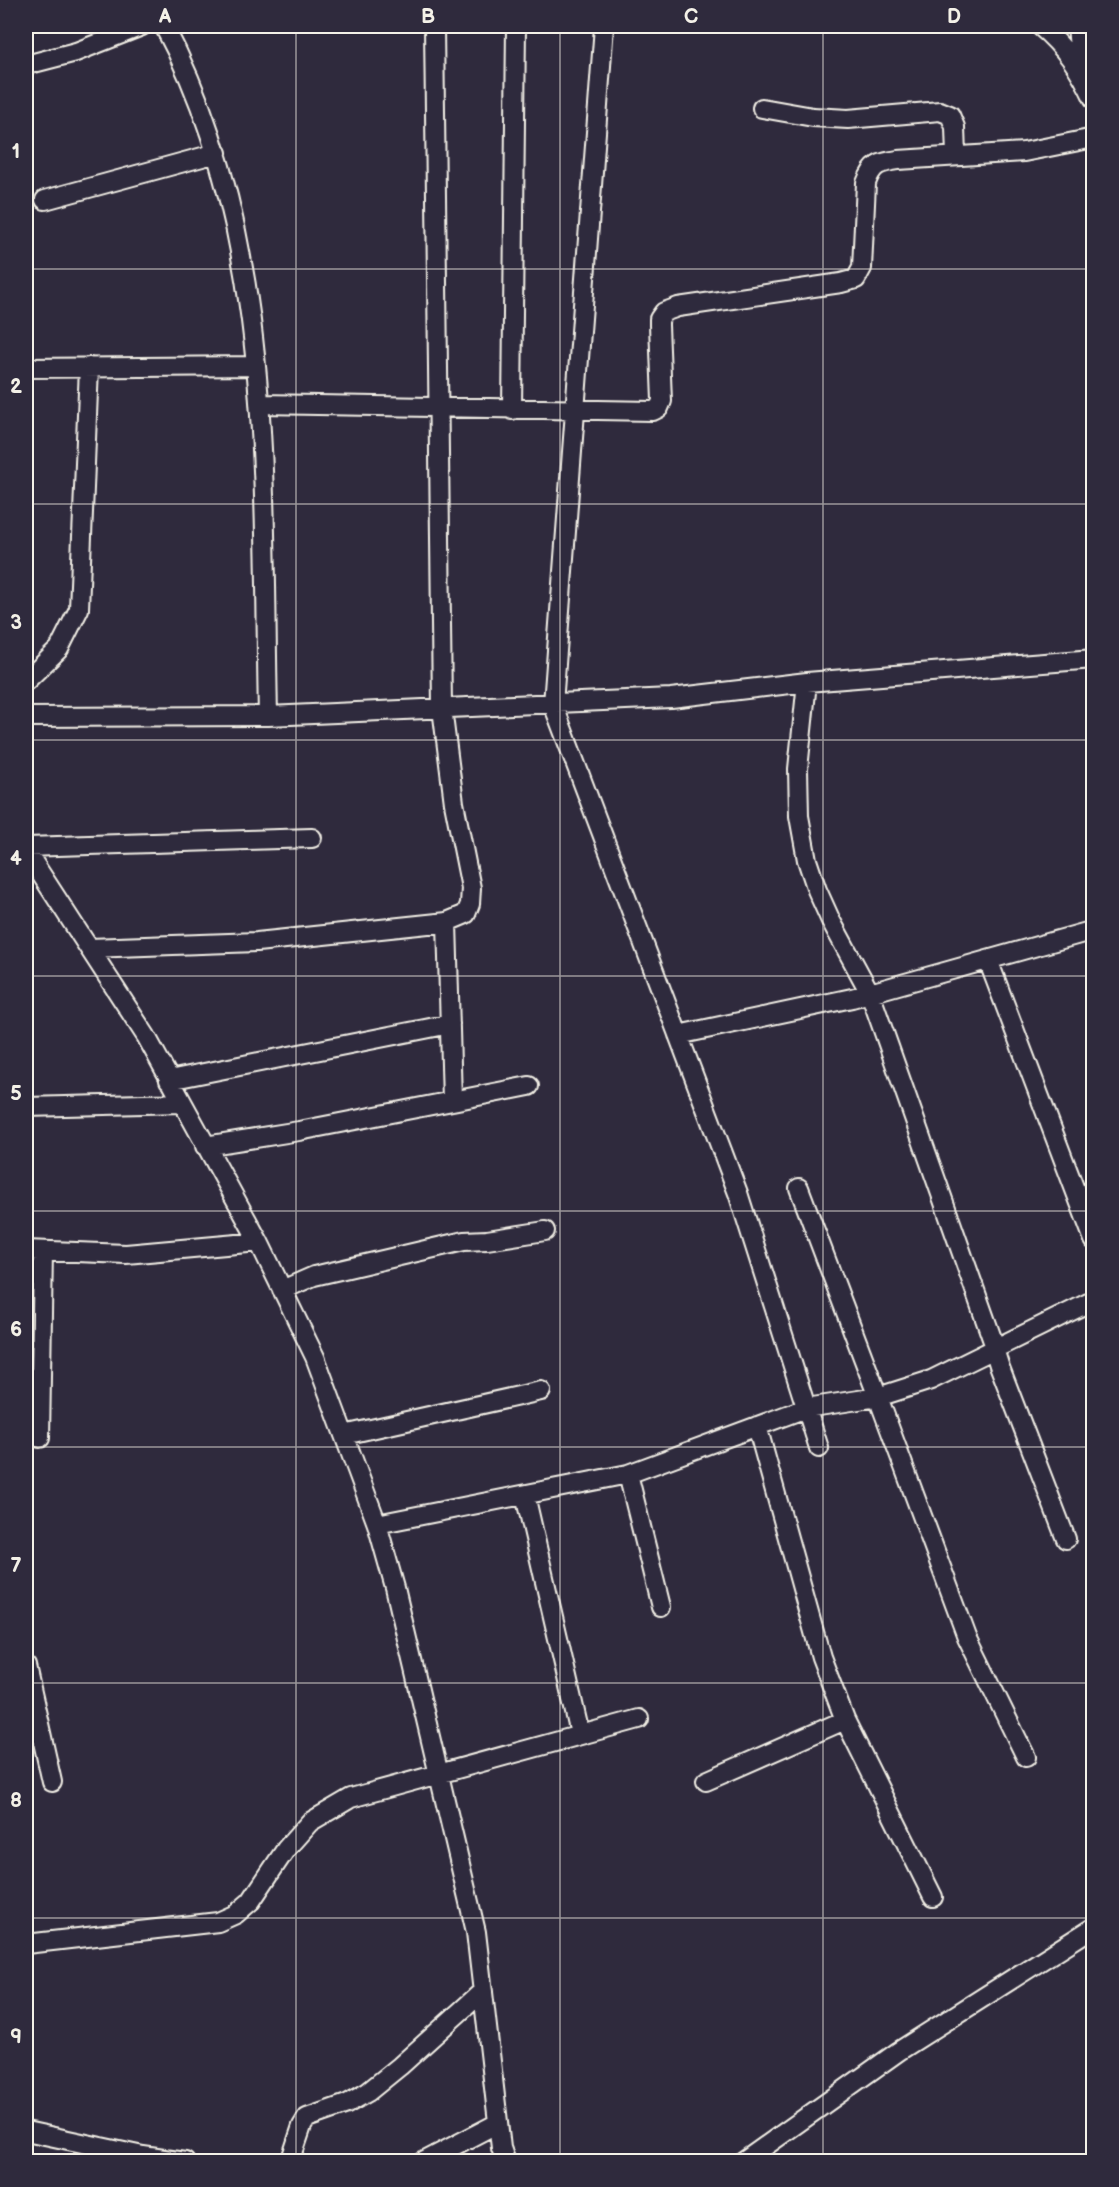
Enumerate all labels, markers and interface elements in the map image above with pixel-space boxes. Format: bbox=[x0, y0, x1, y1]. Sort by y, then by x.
text: A bbox=[158, 5, 172, 29]
text: B bbox=[421, 5, 435, 29]
text: C bbox=[684, 5, 698, 29]
text: D bbox=[947, 5, 961, 29]
text: 1 bbox=[12, 140, 20, 164]
text: 2 bbox=[10, 375, 22, 399]
text: 3 bbox=[10, 611, 22, 635]
text: 4 bbox=[10, 847, 22, 871]
text: 5 bbox=[10, 1082, 22, 1106]
text: 6 bbox=[10, 1318, 22, 1342]
text: 7 bbox=[10, 1554, 22, 1578]
text: 8 bbox=[10, 1789, 22, 1813]
text: 9 bbox=[10, 2025, 22, 2049]

